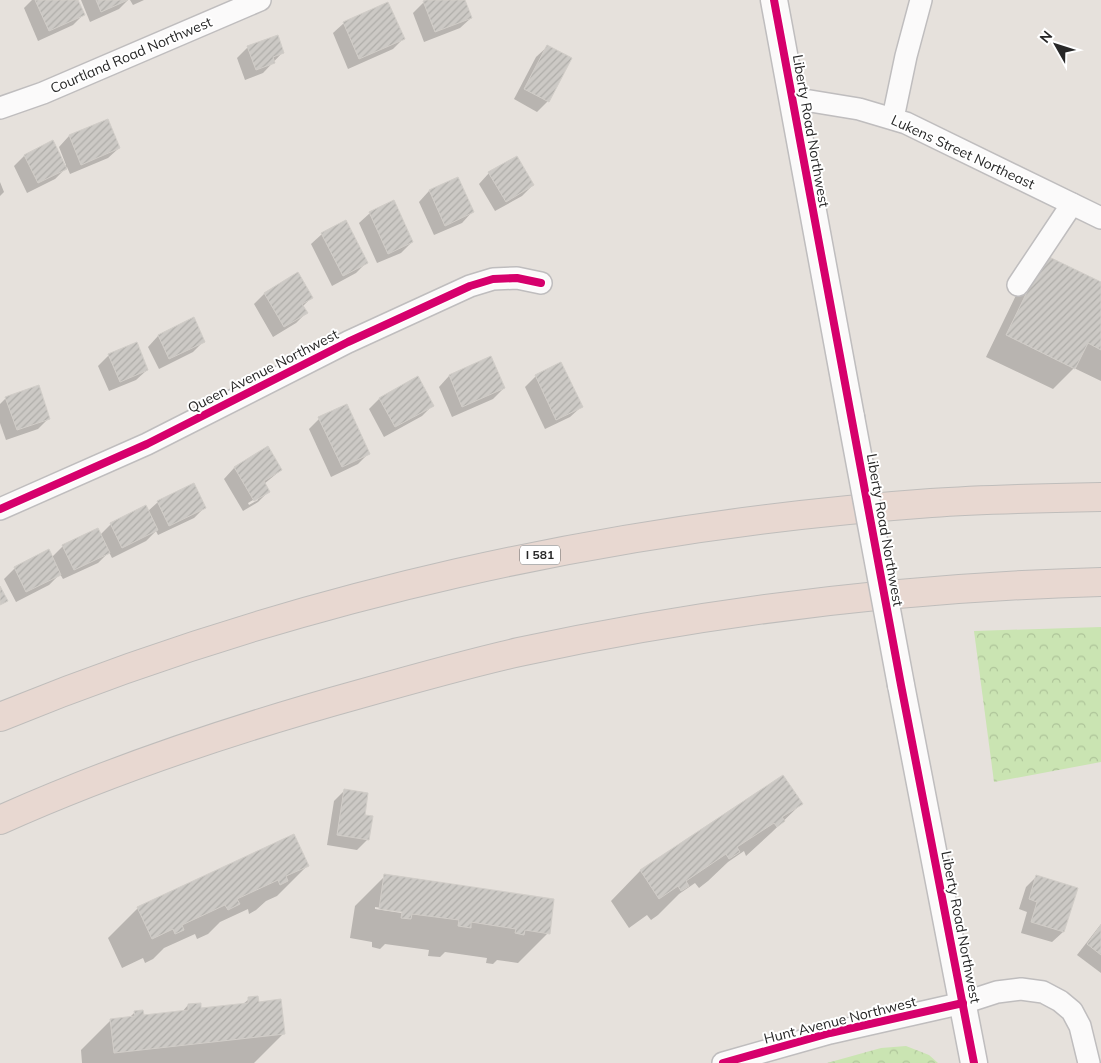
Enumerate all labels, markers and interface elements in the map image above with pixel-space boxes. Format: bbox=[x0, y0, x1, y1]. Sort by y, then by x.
street label: Courtland Road Northwest bbox=[47, 13, 215, 97]
north arrow bbox=[1031, 20, 1081, 70]
text: N bbox=[1036, 27, 1056, 47]
street label: Liberty Road Northwest bbox=[789, 53, 833, 209]
street label: Lukens Street Northeast bbox=[888, 111, 1038, 193]
street label: Queen Avenue Northwest bbox=[185, 325, 341, 417]
street label: Liberty Road Northwest bbox=[863, 452, 907, 608]
road number: I 581 bbox=[520, 546, 560, 564]
street label: Liberty Road Northwest bbox=[937, 849, 985, 1005]
street label: Hunt Avenue Northwest bbox=[762, 992, 918, 1048]

